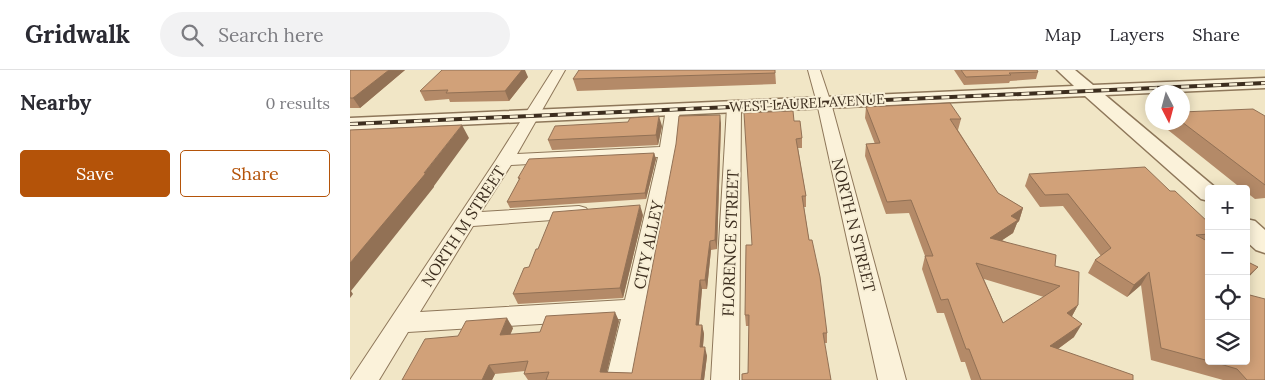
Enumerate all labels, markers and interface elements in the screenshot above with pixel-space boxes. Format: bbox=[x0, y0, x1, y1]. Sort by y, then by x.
search box bbox=[160, 12, 510, 57]
text: Gridwalk bbox=[25, 19, 130, 50]
icon: search bbox=[178, 21, 206, 49]
text: Search here bbox=[218, 23, 324, 47]
text: Map bbox=[1045, 23, 1081, 46]
text: Layers bbox=[1109, 23, 1164, 46]
text: Share bbox=[1192, 23, 1240, 46]
north arrow bbox=[1145, 85, 1190, 130]
text: Nearby bbox=[20, 89, 91, 116]
street label: WEST LAUREL AVENUE bbox=[729, 90, 886, 116]
text: 0 results bbox=[265, 93, 330, 113]
button: Save bbox=[20, 150, 170, 197]
button: Share bbox=[180, 150, 330, 197]
street label: NORTH N STREET bbox=[828, 156, 880, 294]
street label: NORTH M STREET bbox=[416, 162, 510, 290]
street label: FLORENCE STREET bbox=[717, 169, 743, 317]
map controls bbox=[1205, 185, 1250, 365]
button: + bbox=[1205, 185, 1250, 230]
street label: CITY ALLEY bbox=[629, 198, 667, 291]
button: − bbox=[1205, 230, 1250, 275]
button: locate bbox=[1205, 275, 1250, 320]
button: layers bbox=[1205, 320, 1250, 365]

